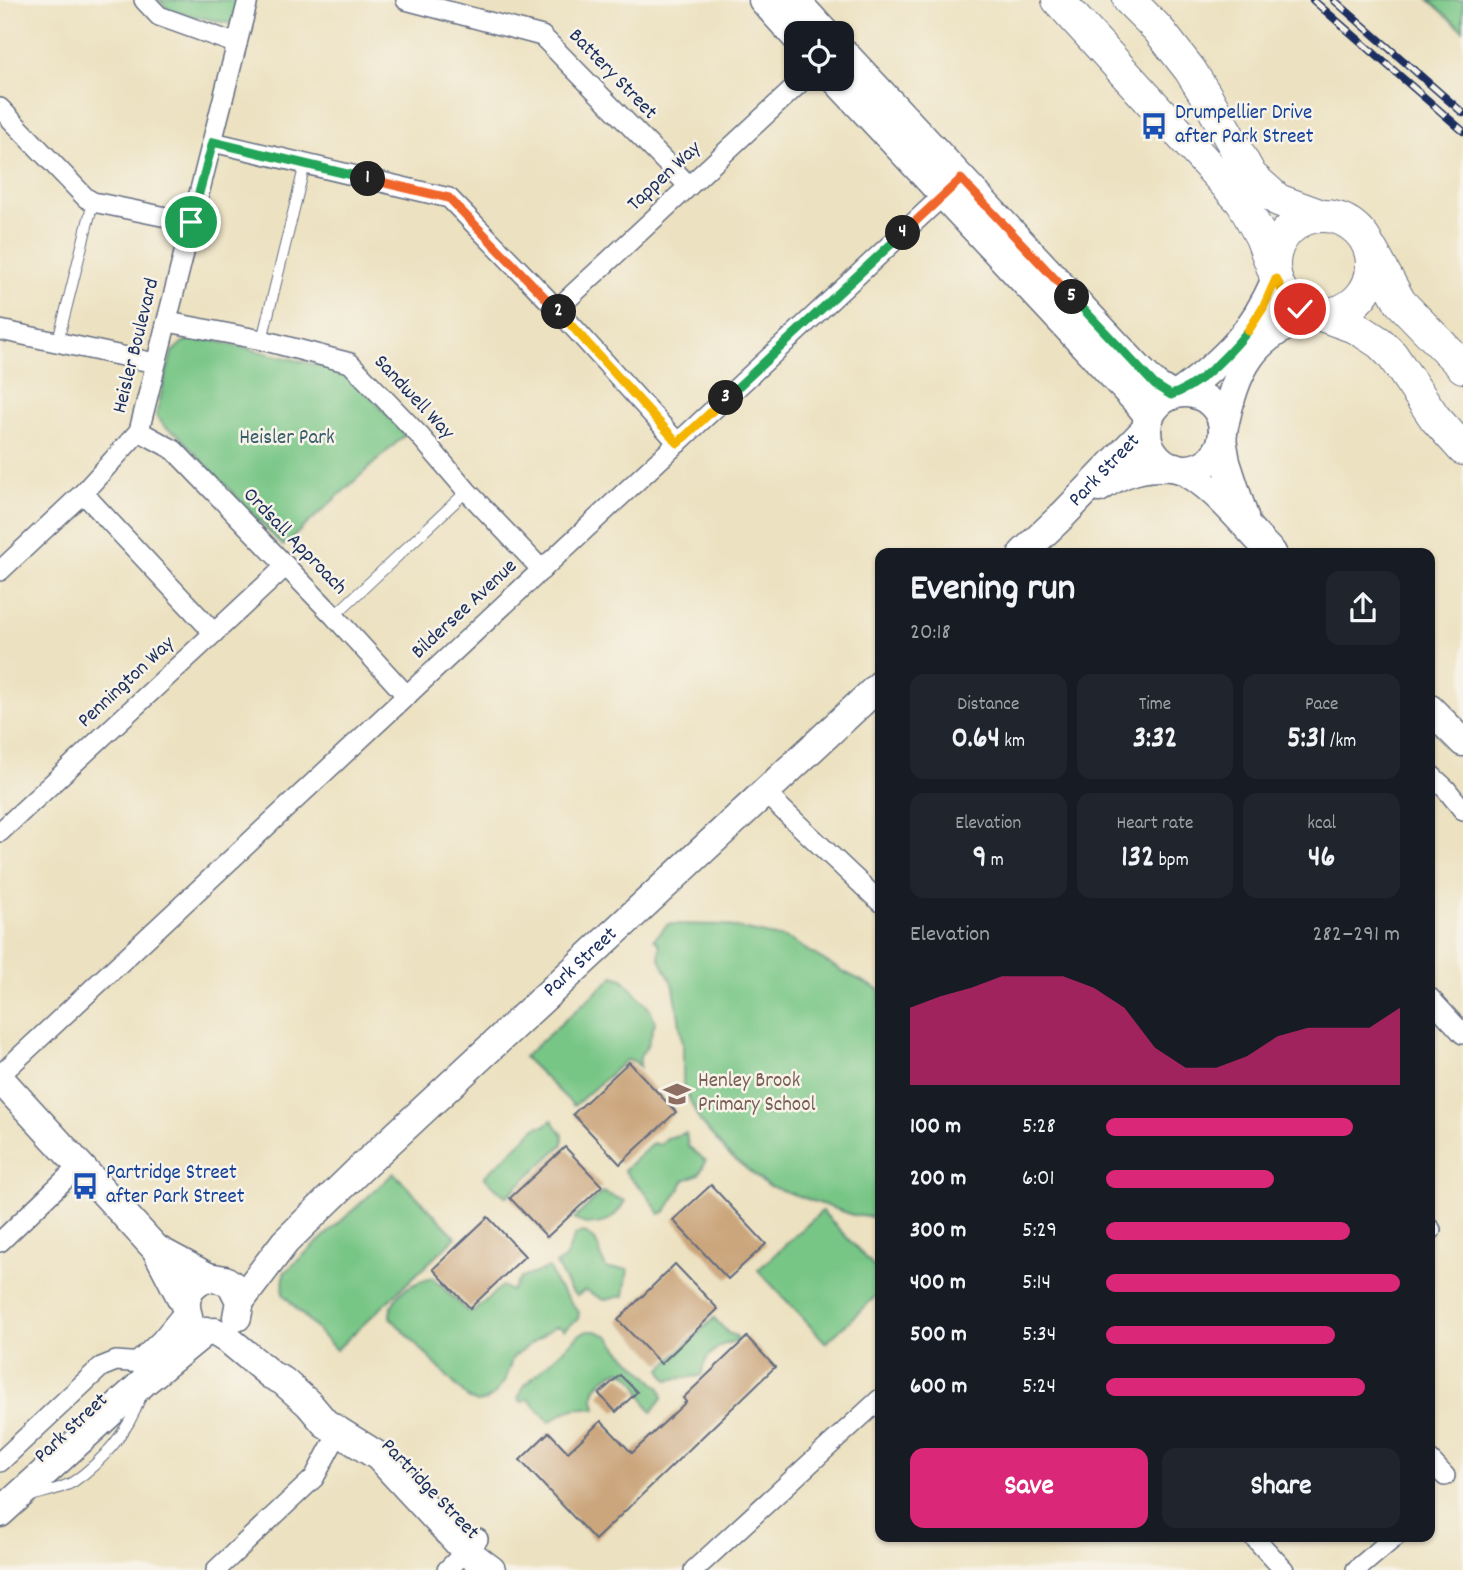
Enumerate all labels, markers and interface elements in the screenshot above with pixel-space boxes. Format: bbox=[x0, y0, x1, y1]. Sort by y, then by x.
map controls bbox=[784, 21, 854, 91]
button: locate bbox=[784, 21, 854, 91]
street label: Battery Street bbox=[561, 23, 663, 128]
place label: Drumpellier Drive after Park Street bbox=[1175, 99, 1314, 153]
bus stop icon: Drumpellier Drive after Park Street bbox=[1139, 111, 1169, 141]
street label: Tappen Way bbox=[621, 134, 709, 219]
pin: 1 bbox=[350, 162, 386, 196]
text: 1 bbox=[365, 165, 370, 192]
pin bbox=[161, 192, 221, 252]
icon: arrive bbox=[172, 203, 210, 241]
pin: 4 bbox=[886, 216, 920, 250]
text: 4 bbox=[899, 219, 906, 246]
street label: Heisler Boulevard bbox=[106, 275, 168, 417]
pin bbox=[1270, 279, 1330, 339]
pin: 5 bbox=[1054, 280, 1090, 314]
text: 5 bbox=[1067, 283, 1076, 310]
icon: check bbox=[1281, 290, 1319, 328]
pin: 2 bbox=[542, 294, 576, 330]
text: 2 bbox=[554, 298, 563, 325]
street label: Sandwell Way bbox=[366, 349, 461, 448]
pin: 3 bbox=[708, 380, 744, 416]
text: 3 bbox=[721, 384, 730, 411]
park label: Heisler Park bbox=[239, 424, 335, 454]
street label: Park Street bbox=[1063, 428, 1148, 515]
street label: Ordsall Approach bbox=[235, 482, 353, 602]
street label: Bildersee Avenue bbox=[405, 553, 525, 667]
text: Evening run bbox=[910, 563, 1075, 618]
button: share bbox=[1326, 571, 1400, 645]
text: 20:18 bbox=[910, 617, 951, 650]
street label: Pennington Way bbox=[72, 630, 183, 736]
text: Distance bbox=[957, 692, 1019, 719]
text: Time bbox=[1139, 692, 1171, 719]
text: Pace bbox=[1305, 692, 1338, 719]
text: 0.64 bbox=[951, 719, 1000, 762]
text: 3:32 bbox=[1133, 719, 1177, 762]
text: 5:31 bbox=[1287, 719, 1326, 762]
text: km bbox=[1000, 729, 1025, 756]
text: /km bbox=[1326, 729, 1356, 756]
text: Elevation bbox=[955, 811, 1021, 838]
text: Heart rate bbox=[1117, 811, 1193, 838]
text: kcal bbox=[1307, 811, 1336, 838]
text: 9 bbox=[973, 838, 987, 881]
text: 132 bbox=[1121, 838, 1154, 881]
text: 46 bbox=[1308, 838, 1335, 881]
text: m bbox=[987, 848, 1004, 875]
text: bpm bbox=[1154, 848, 1189, 875]
text: Elevation bbox=[910, 919, 990, 952]
text: 282–291 m bbox=[1313, 919, 1400, 952]
street label: Park Street bbox=[537, 921, 625, 1005]
place label: Henley Brook Primary School bbox=[698, 1067, 816, 1121]
school or university icon: Henley Brook Primary School bbox=[662, 1079, 692, 1109]
text: 100 m bbox=[910, 1111, 961, 1144]
text: 5:28 bbox=[1022, 1111, 1056, 1144]
place label: Partridge Street after Park Street bbox=[106, 1159, 245, 1213]
text: 200 m bbox=[910, 1163, 966, 1196]
text: 6:01 bbox=[1022, 1163, 1055, 1196]
bus stop icon: Partridge Street after Park Street bbox=[70, 1171, 100, 1201]
text: 300 m bbox=[910, 1215, 966, 1248]
text: 5:29 bbox=[1022, 1215, 1057, 1248]
text: 400 m bbox=[910, 1267, 966, 1300]
text: 5:14 bbox=[1022, 1267, 1051, 1300]
text: 500 m bbox=[910, 1319, 967, 1352]
text: 5:34 bbox=[1022, 1319, 1056, 1352]
text: 600 m bbox=[910, 1371, 967, 1404]
text: 5:24 bbox=[1022, 1371, 1056, 1404]
street label: Park Street bbox=[28, 1387, 116, 1471]
street label: Partridge Street bbox=[373, 1433, 485, 1548]
button: Save bbox=[910, 1448, 1148, 1528]
button: Share bbox=[1162, 1448, 1400, 1528]

